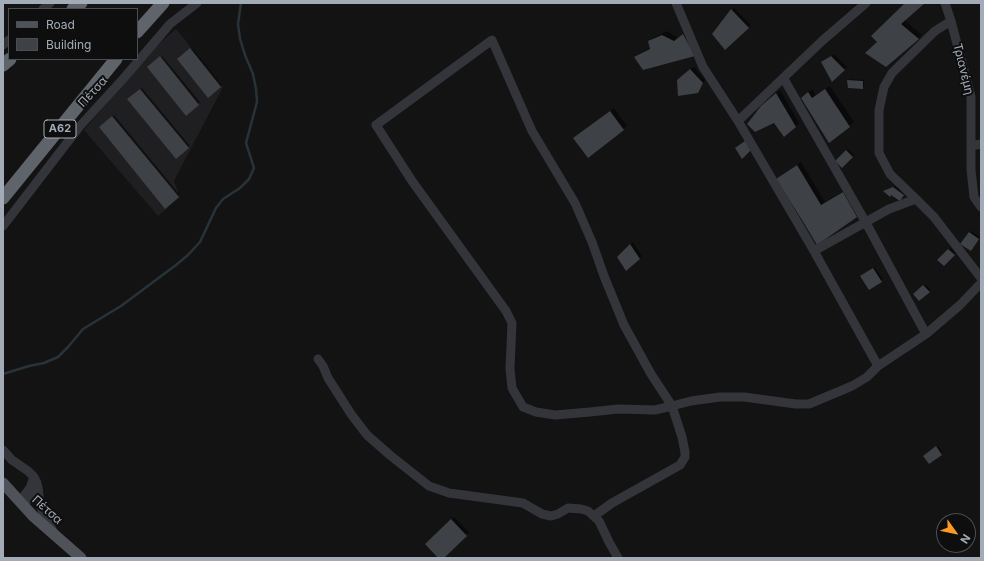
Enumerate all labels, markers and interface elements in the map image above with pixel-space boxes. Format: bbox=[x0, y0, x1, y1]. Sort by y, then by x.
legend bbox=[8, 8, 138, 60]
text: Road bbox=[46, 17, 75, 32]
text: Building bbox=[46, 37, 91, 52]
street label: Τριανέμη bbox=[950, 42, 976, 96]
street label: Πέτσα bbox=[75, 74, 111, 110]
road number: Α62 bbox=[44, 120, 76, 138]
street label: Πέτσα bbox=[29, 493, 65, 527]
north arrow bbox=[936, 513, 976, 553]
text: N bbox=[957, 532, 973, 546]

